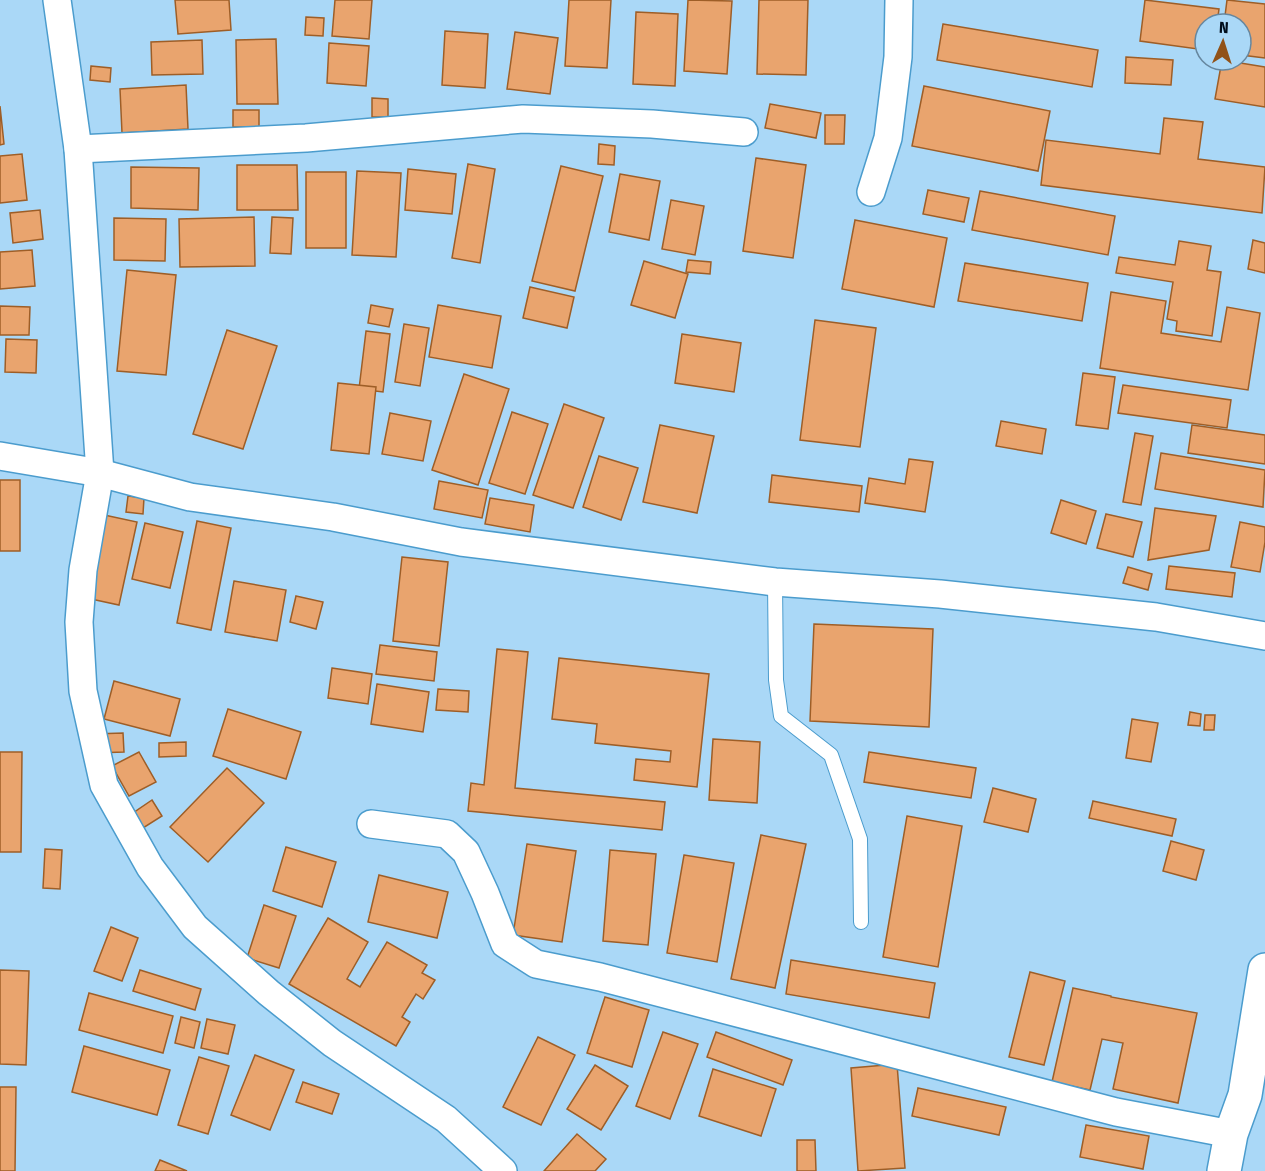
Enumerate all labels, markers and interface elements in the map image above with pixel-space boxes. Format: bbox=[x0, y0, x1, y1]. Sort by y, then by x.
north arrow bbox=[1193, 12, 1253, 72]
text: N bbox=[1218, 18, 1229, 37]

